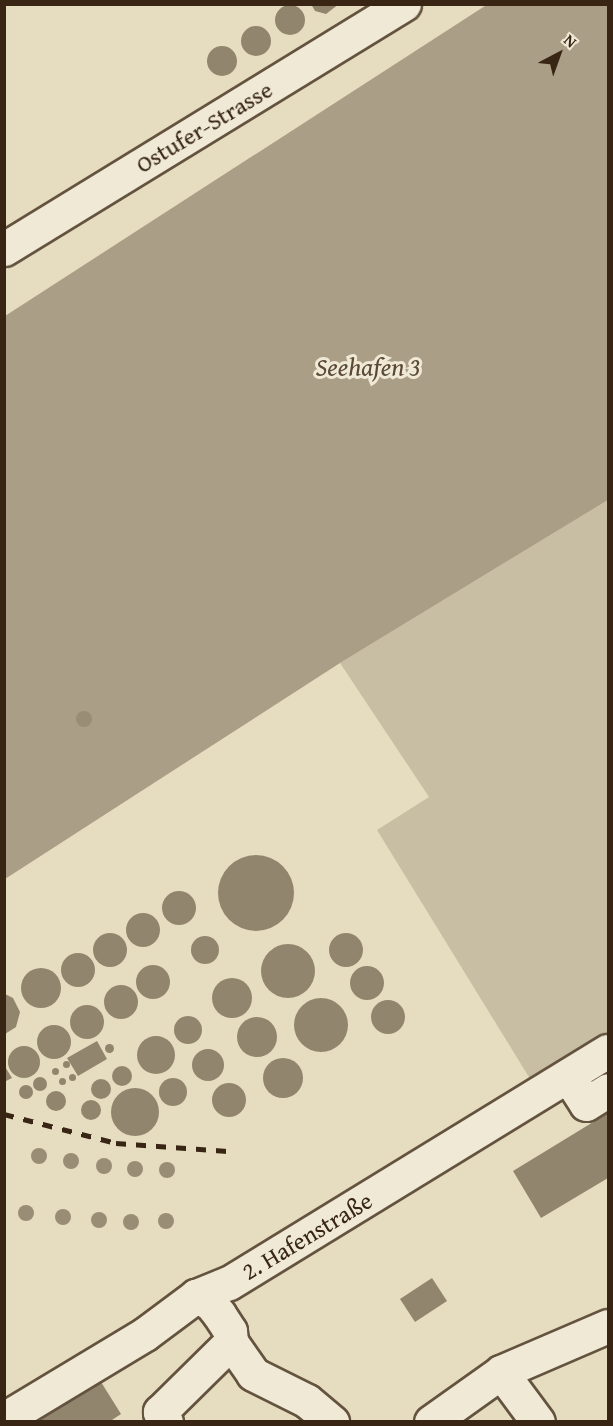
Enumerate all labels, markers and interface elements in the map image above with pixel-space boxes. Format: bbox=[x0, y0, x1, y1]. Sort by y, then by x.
north arrow bbox=[529, 24, 589, 84]
text: N bbox=[559, 28, 583, 53]
street label: Ostufer-Strasse bbox=[131, 75, 277, 179]
water label: Seehafen 3 bbox=[315, 351, 421, 383]
street label: 2. Hafenstraße bbox=[237, 1186, 377, 1286]

